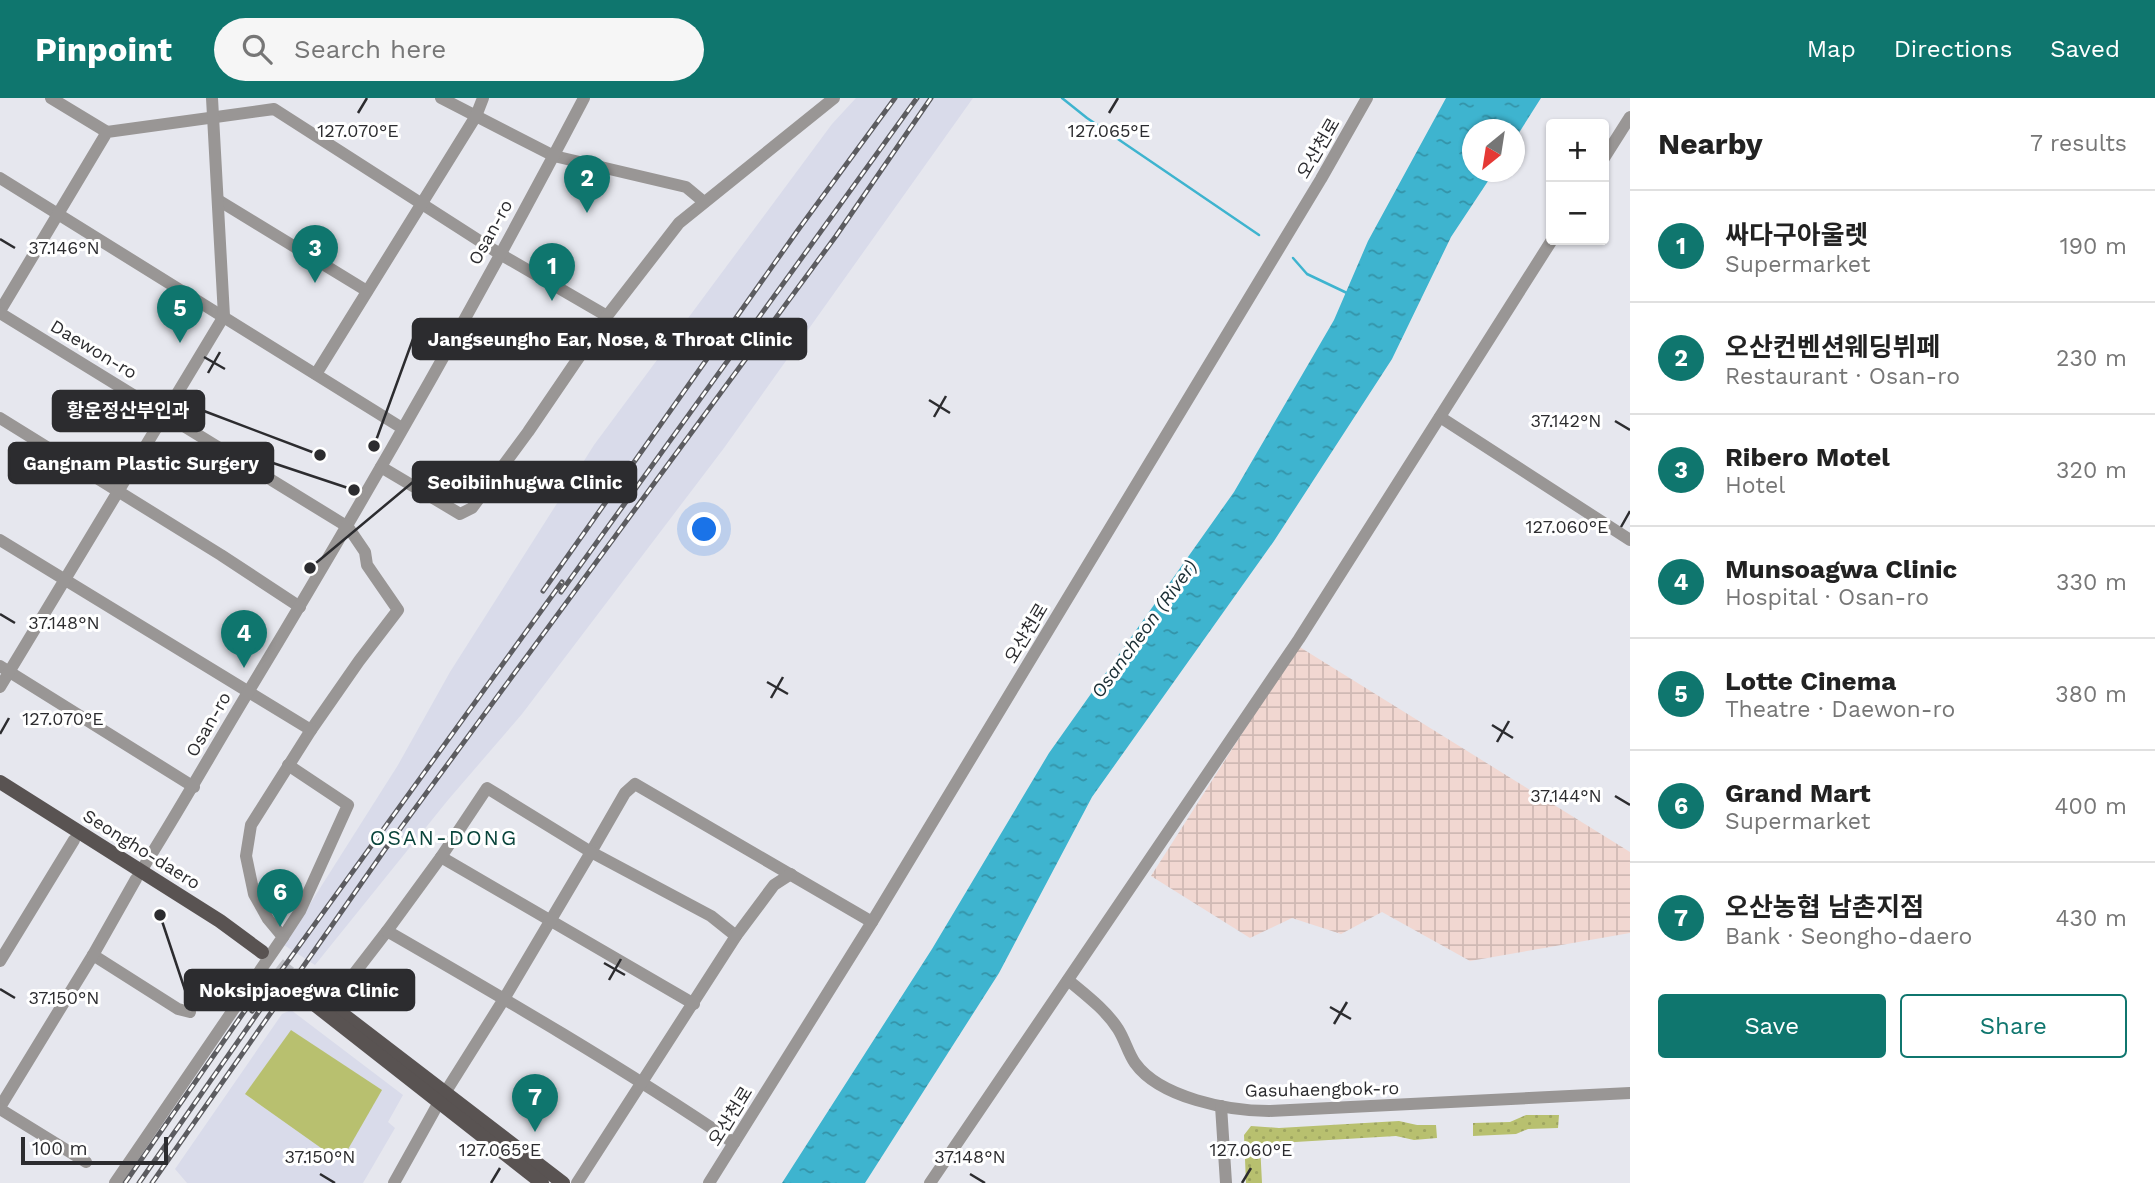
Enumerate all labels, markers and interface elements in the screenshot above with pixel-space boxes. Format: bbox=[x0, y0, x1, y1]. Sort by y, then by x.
search box bbox=[214, 18, 704, 81]
text: Pinpoint bbox=[35, 30, 172, 69]
icon: search bbox=[238, 30, 276, 68]
text: Search here bbox=[294, 34, 446, 64]
text: Map bbox=[1807, 35, 1856, 63]
text: Directions bbox=[1894, 35, 2012, 63]
text: Saved bbox=[2050, 35, 2120, 63]
street label: 오산천로 bbox=[1292, 114, 1344, 182]
north arrow bbox=[1462, 119, 1525, 182]
map controls bbox=[1546, 119, 1609, 245]
button: + bbox=[1546, 119, 1609, 182]
text: 127.070°E bbox=[317, 120, 399, 141]
text: 127.065°E bbox=[1068, 120, 1150, 141]
text: Nearby bbox=[1658, 126, 1763, 161]
text: 7 results bbox=[2030, 130, 2127, 157]
pin: 2 bbox=[564, 155, 610, 213]
button: − bbox=[1546, 182, 1609, 245]
street label: Osan-ro bbox=[464, 196, 516, 268]
text: 싸다구아울렛 bbox=[1725, 220, 1869, 250]
pin: 3 bbox=[292, 225, 338, 283]
text: 1 bbox=[1676, 233, 1686, 260]
text: 190 m bbox=[2060, 233, 2127, 260]
text: 37.146°N bbox=[28, 237, 100, 258]
pin: 1 bbox=[529, 243, 575, 301]
text: Supermarket bbox=[1725, 251, 1870, 278]
pin: 5 bbox=[157, 285, 203, 343]
street label: Daewon-ro bbox=[47, 315, 141, 383]
callout: Jangseungho Ear, Nose, & Throat Clinic bbox=[413, 319, 806, 359]
text: Jangseungho Ear, Nose, & Throat Clinic bbox=[428, 328, 793, 351]
text: 오산컨벤션웨딩뷔페 bbox=[1725, 332, 1940, 362]
text: 2 bbox=[1674, 345, 1688, 372]
text: 230 m bbox=[2056, 345, 2127, 372]
text: Restaurant · Osan-ro bbox=[1725, 363, 1960, 390]
callout: 황운정산부인과 bbox=[53, 391, 204, 431]
text: 황운정산부인과 bbox=[67, 399, 190, 422]
text: 37.142°N bbox=[1531, 410, 1601, 431]
text: Ribero Motel bbox=[1725, 442, 1890, 472]
callout: Gangnam Plastic Surgery bbox=[9, 443, 273, 483]
text: Gangnam Plastic Surgery bbox=[23, 452, 259, 475]
text: 3 bbox=[1674, 457, 1688, 484]
text: 320 m bbox=[2056, 457, 2127, 484]
callout: Seoibiinhugwa Clinic bbox=[413, 462, 636, 502]
text: Seoibiinhugwa Clinic bbox=[427, 471, 623, 494]
text: Hotel bbox=[1725, 472, 1785, 499]
your location bbox=[687, 512, 721, 546]
text: 127.060°E bbox=[1526, 516, 1608, 537]
text: Munsoagwa Clinic bbox=[1725, 554, 1957, 584]
water label: Osancheon (River) bbox=[1086, 555, 1202, 703]
text: 4 bbox=[1674, 569, 1688, 596]
text: 330 m bbox=[2056, 569, 2127, 596]
text: Hospital · Osan-ro bbox=[1725, 584, 1929, 611]
street label: 오산천로 bbox=[1000, 599, 1052, 667]
pin: 4 bbox=[221, 610, 267, 668]
text: 37.148°N bbox=[28, 612, 100, 633]
text: Lotte Cinema bbox=[1725, 666, 1896, 696]
text: 5 bbox=[1674, 681, 1688, 708]
text: 380 m bbox=[2055, 681, 2127, 708]
street label: Osan-ro bbox=[181, 688, 235, 760]
text: Theatre · Daewon-ro bbox=[1725, 696, 1955, 723]
text: 127.070°E bbox=[22, 708, 104, 729]
text: Grand Mart bbox=[1725, 778, 1871, 808]
text: 37.144°N bbox=[1530, 785, 1602, 806]
text: 6 bbox=[1674, 793, 1688, 820]
text: 400 m bbox=[2055, 793, 2127, 820]
street label: Seongho-daero bbox=[79, 805, 205, 893]
text: Supermarket bbox=[1725, 808, 1870, 835]
district label: OSAN-DONG bbox=[370, 825, 518, 850]
pin: 6 bbox=[257, 869, 303, 927]
text: 오산농협 남촌지점 bbox=[1725, 892, 1924, 922]
text: 7 bbox=[1674, 905, 1688, 932]
text: 430 m bbox=[2055, 905, 2127, 932]
text: Bank · Seongho-daero bbox=[1725, 923, 1972, 950]
callout: Noksipjaoegwa Clinic bbox=[185, 970, 414, 1010]
text: Noksipjaoegwa Clinic bbox=[199, 979, 399, 1002]
text: 37.150°N bbox=[29, 987, 100, 1008]
button: Save bbox=[1658, 994, 1886, 1058]
button: Share bbox=[1900, 994, 2127, 1058]
pin: 7 bbox=[512, 1074, 558, 1132]
street label: Gasuhaengbok-ro bbox=[1245, 1077, 1399, 1101]
street label: 오산천로 bbox=[704, 1082, 756, 1150]
scale bar bbox=[21, 1134, 168, 1166]
text: 100 m bbox=[32, 1137, 88, 1160]
text: 127.065°E bbox=[459, 1139, 541, 1160]
text: 127.060°E bbox=[1210, 1139, 1292, 1160]
text: 37.150°N bbox=[285, 1146, 356, 1167]
text: 37.148°N bbox=[934, 1146, 1006, 1167]

